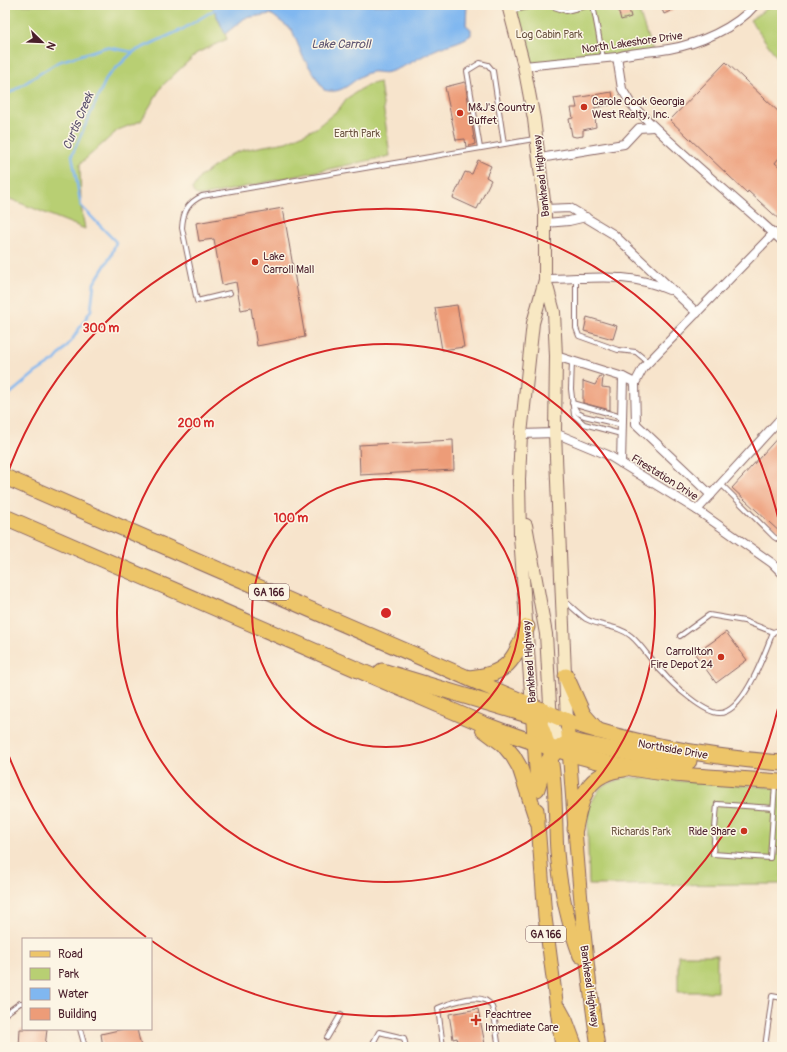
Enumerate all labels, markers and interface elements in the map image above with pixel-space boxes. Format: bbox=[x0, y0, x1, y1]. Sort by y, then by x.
north arrow bbox=[22, 22, 62, 62]
park label: Log Cabin Park bbox=[515, 28, 583, 41]
street label: North Lakeshore Drive bbox=[581, 29, 684, 56]
water label: Lake Carroll bbox=[311, 37, 372, 52]
text: N bbox=[43, 40, 58, 52]
water label: Curtis Creek bbox=[60, 89, 98, 152]
place label: Carole Cook Georgia West Realty, Inc. bbox=[592, 95, 685, 121]
place label: M&J's Country Buffet bbox=[468, 101, 535, 127]
marker: Carole Cook Georgia West Realty, Inc. bbox=[579, 102, 589, 112]
marker: M&J's Country Buffet bbox=[455, 108, 465, 118]
park label: Earth Park bbox=[334, 127, 380, 140]
street label: Bankhead Highway bbox=[531, 134, 552, 218]
place label: Lake Carroll Mall bbox=[263, 250, 314, 276]
marker: Lake Carroll Mall bbox=[250, 257, 260, 267]
text: 300 m bbox=[83, 321, 120, 336]
text: 200 m bbox=[178, 416, 215, 431]
street label: Firestation Drive bbox=[629, 452, 701, 503]
text: 100 m bbox=[274, 511, 309, 526]
road number: GA 166 bbox=[249, 584, 289, 600]
centre of rings bbox=[379, 606, 393, 620]
street label: Bankhead Highway bbox=[520, 620, 539, 703]
place label: Carrollton Fire Depot 24 bbox=[650, 645, 714, 671]
marker: Carrollton Fire Depot 24 bbox=[716, 652, 726, 662]
street label: Northside Drive bbox=[637, 737, 709, 762]
park label: Richards Park bbox=[611, 825, 671, 838]
place label: Ride Share bbox=[689, 825, 737, 838]
marker: Ride Share bbox=[739, 826, 749, 836]
road number: GA 166 bbox=[526, 926, 566, 942]
legend bbox=[22, 938, 152, 1030]
street label: Bankhead Highway bbox=[577, 944, 602, 1028]
text: Road bbox=[58, 947, 83, 962]
text: Park bbox=[58, 967, 79, 982]
text: Water bbox=[58, 987, 89, 1002]
text: Building bbox=[58, 1007, 97, 1022]
place label: Peachtree Immediate Care bbox=[485, 1008, 559, 1034]
marker: Peachtree Immediate Care bbox=[470, 1014, 482, 1026]

